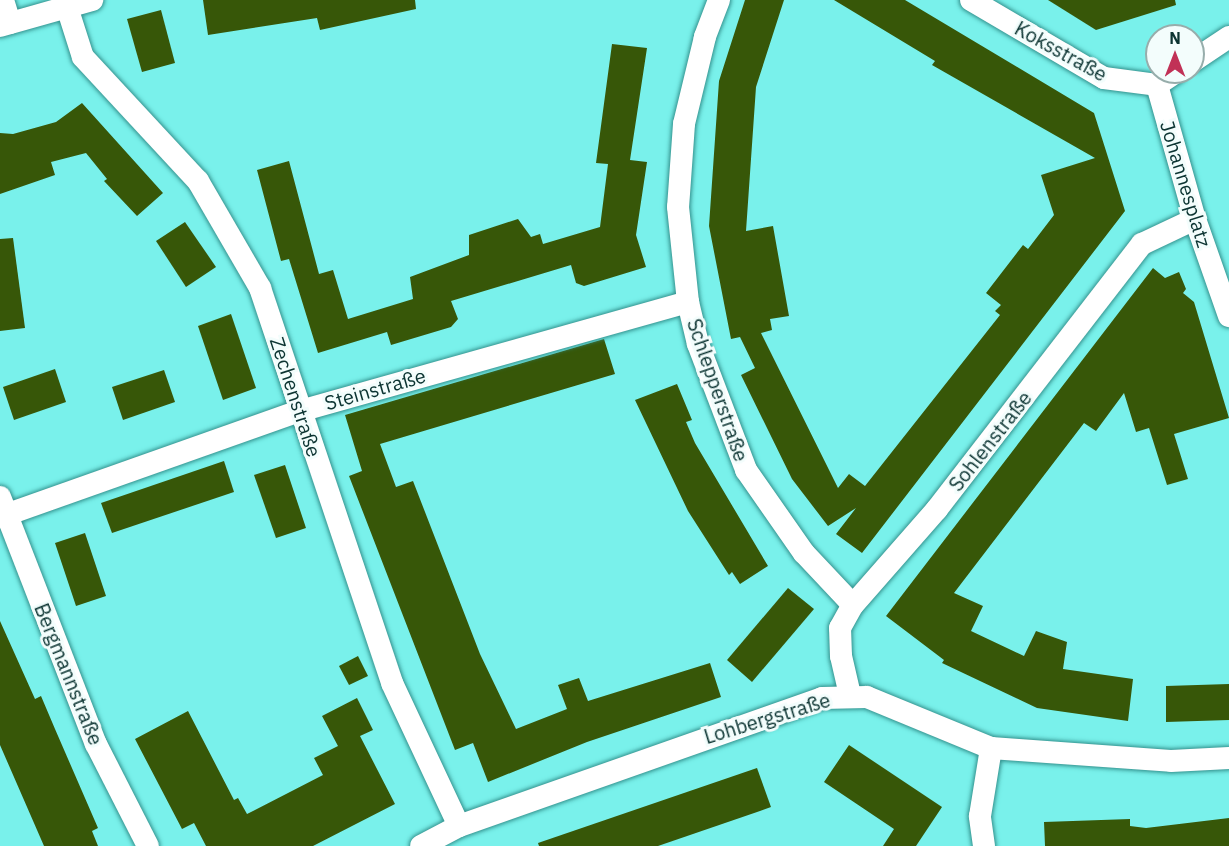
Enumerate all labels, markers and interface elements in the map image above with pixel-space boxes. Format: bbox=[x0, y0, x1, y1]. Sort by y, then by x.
street label: Koksstraße bbox=[1011, 16, 1111, 86]
north arrow bbox=[1145, 24, 1205, 84]
text: N bbox=[1169, 28, 1181, 48]
street label: Johannesplatz bbox=[1155, 118, 1217, 250]
street label: Schlepperstraße bbox=[682, 316, 754, 464]
street label: Zechenstraße bbox=[265, 334, 327, 460]
street label: Steinstraße bbox=[322, 363, 428, 415]
street label: Sohlenstraße bbox=[944, 386, 1036, 496]
street label: Bergmannstraße bbox=[30, 600, 108, 748]
street label: Lohbergstraße bbox=[701, 687, 833, 749]

